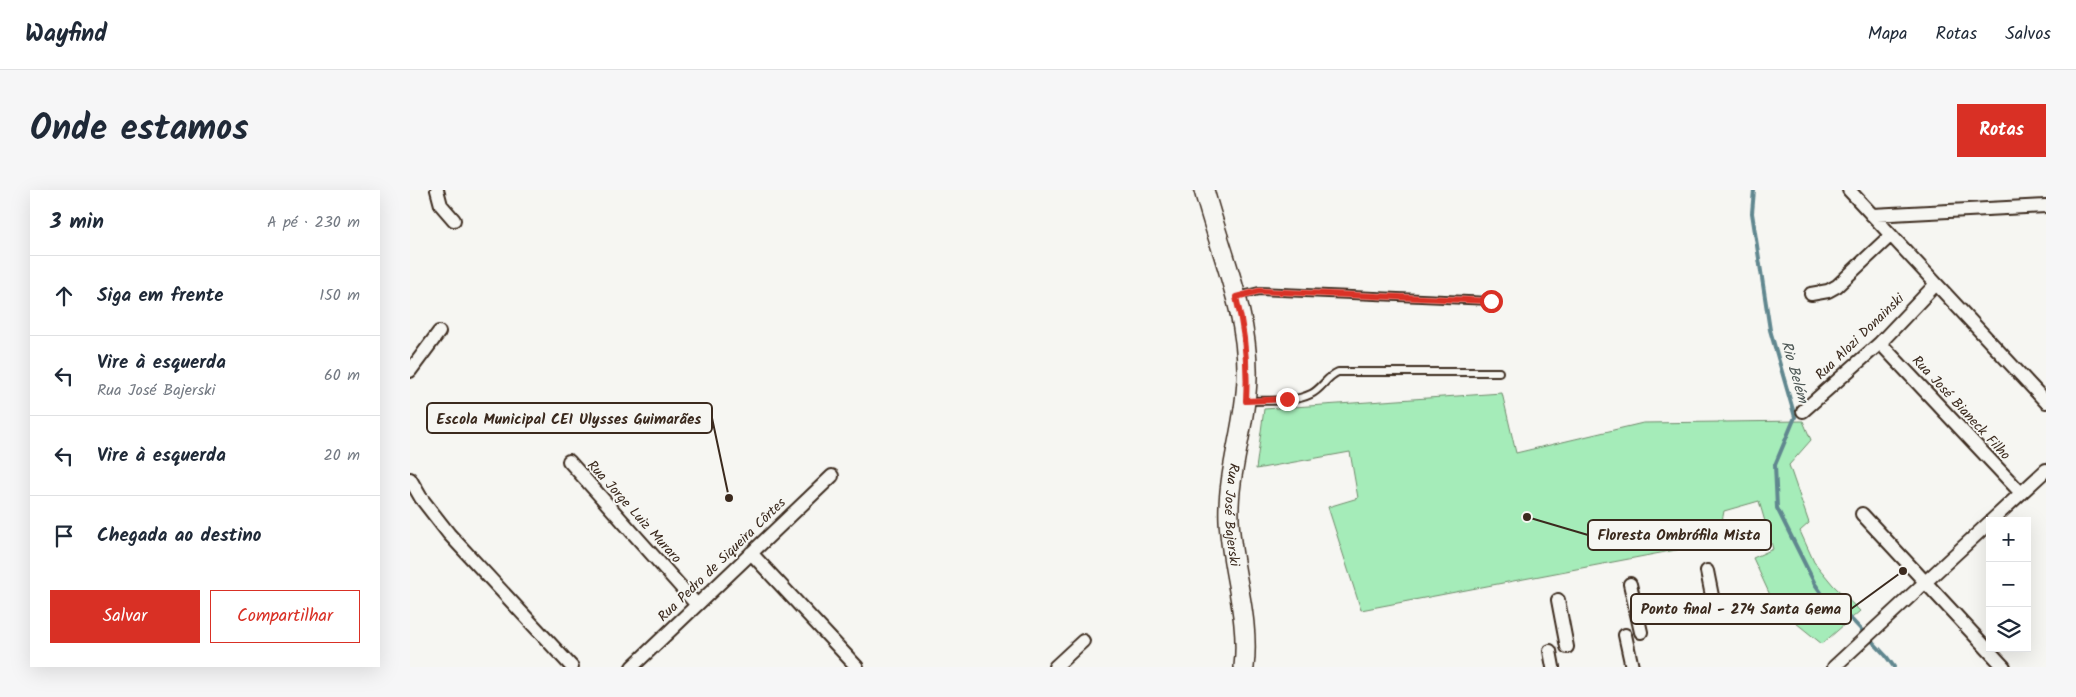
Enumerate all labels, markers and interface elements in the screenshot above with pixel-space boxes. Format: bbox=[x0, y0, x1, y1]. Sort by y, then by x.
text: Wayfind bbox=[25, 15, 107, 54]
text: Mapa bbox=[1868, 20, 1907, 49]
text: Rotas bbox=[1935, 20, 1977, 49]
text: Salvos bbox=[2005, 20, 2051, 49]
text: Onde estamos bbox=[30, 102, 249, 158]
button: Rotas bbox=[1957, 104, 2046, 157]
text: 3 min bbox=[50, 206, 104, 239]
text: A pé · 230 m bbox=[267, 210, 360, 235]
text: Siga em frente bbox=[97, 281, 224, 311]
icon: ahead bbox=[50, 282, 78, 310]
text: 150 m bbox=[319, 283, 360, 308]
street label: Rua Alozi Donainski bbox=[1810, 288, 1910, 385]
route start bbox=[1480, 290, 1503, 313]
water label: Rio Belém bbox=[1774, 338, 1815, 407]
text: Vire à esquerda bbox=[97, 348, 226, 378]
street label: Rua José Bianeck Filho bbox=[1906, 351, 2016, 465]
icon: left bbox=[50, 362, 78, 390]
text: 60 m bbox=[324, 363, 360, 388]
text: Rua José Bajerski bbox=[97, 378, 215, 403]
route end bbox=[1276, 388, 1299, 411]
callout: Escola Municipal CEI Ulysses Guimarães bbox=[427, 403, 712, 433]
text: Escola Municipal CEI Ulysses Guimarães bbox=[437, 408, 701, 432]
text: Vire à esquerda bbox=[97, 441, 226, 471]
icon: left bbox=[50, 442, 78, 470]
text: 20 m bbox=[324, 443, 360, 468]
street label: Rua Jorge Luiz Muraro bbox=[581, 455, 687, 569]
street label: Rua José Bajerski bbox=[1218, 462, 1246, 569]
street label: Rua Pedro de Siqueira Côrtes bbox=[653, 493, 791, 627]
map controls bbox=[1986, 517, 2031, 652]
button: + bbox=[1986, 517, 2031, 562]
callout: Floresta Ombrófila Mista bbox=[1588, 520, 1771, 550]
text: Chegada ao destino bbox=[97, 521, 262, 551]
icon: arrive bbox=[50, 522, 78, 550]
text: Floresta Ombrófila Mista bbox=[1597, 524, 1761, 548]
button: − bbox=[1986, 562, 2031, 607]
button: Salvar bbox=[50, 590, 200, 643]
button: Compartilhar bbox=[210, 590, 360, 643]
callout: Ponto final - 274 Santa Gema bbox=[1631, 594, 1851, 624]
text: Ponto final - 274 Santa Gema bbox=[1641, 598, 1842, 622]
button: layers bbox=[1986, 607, 2031, 652]

